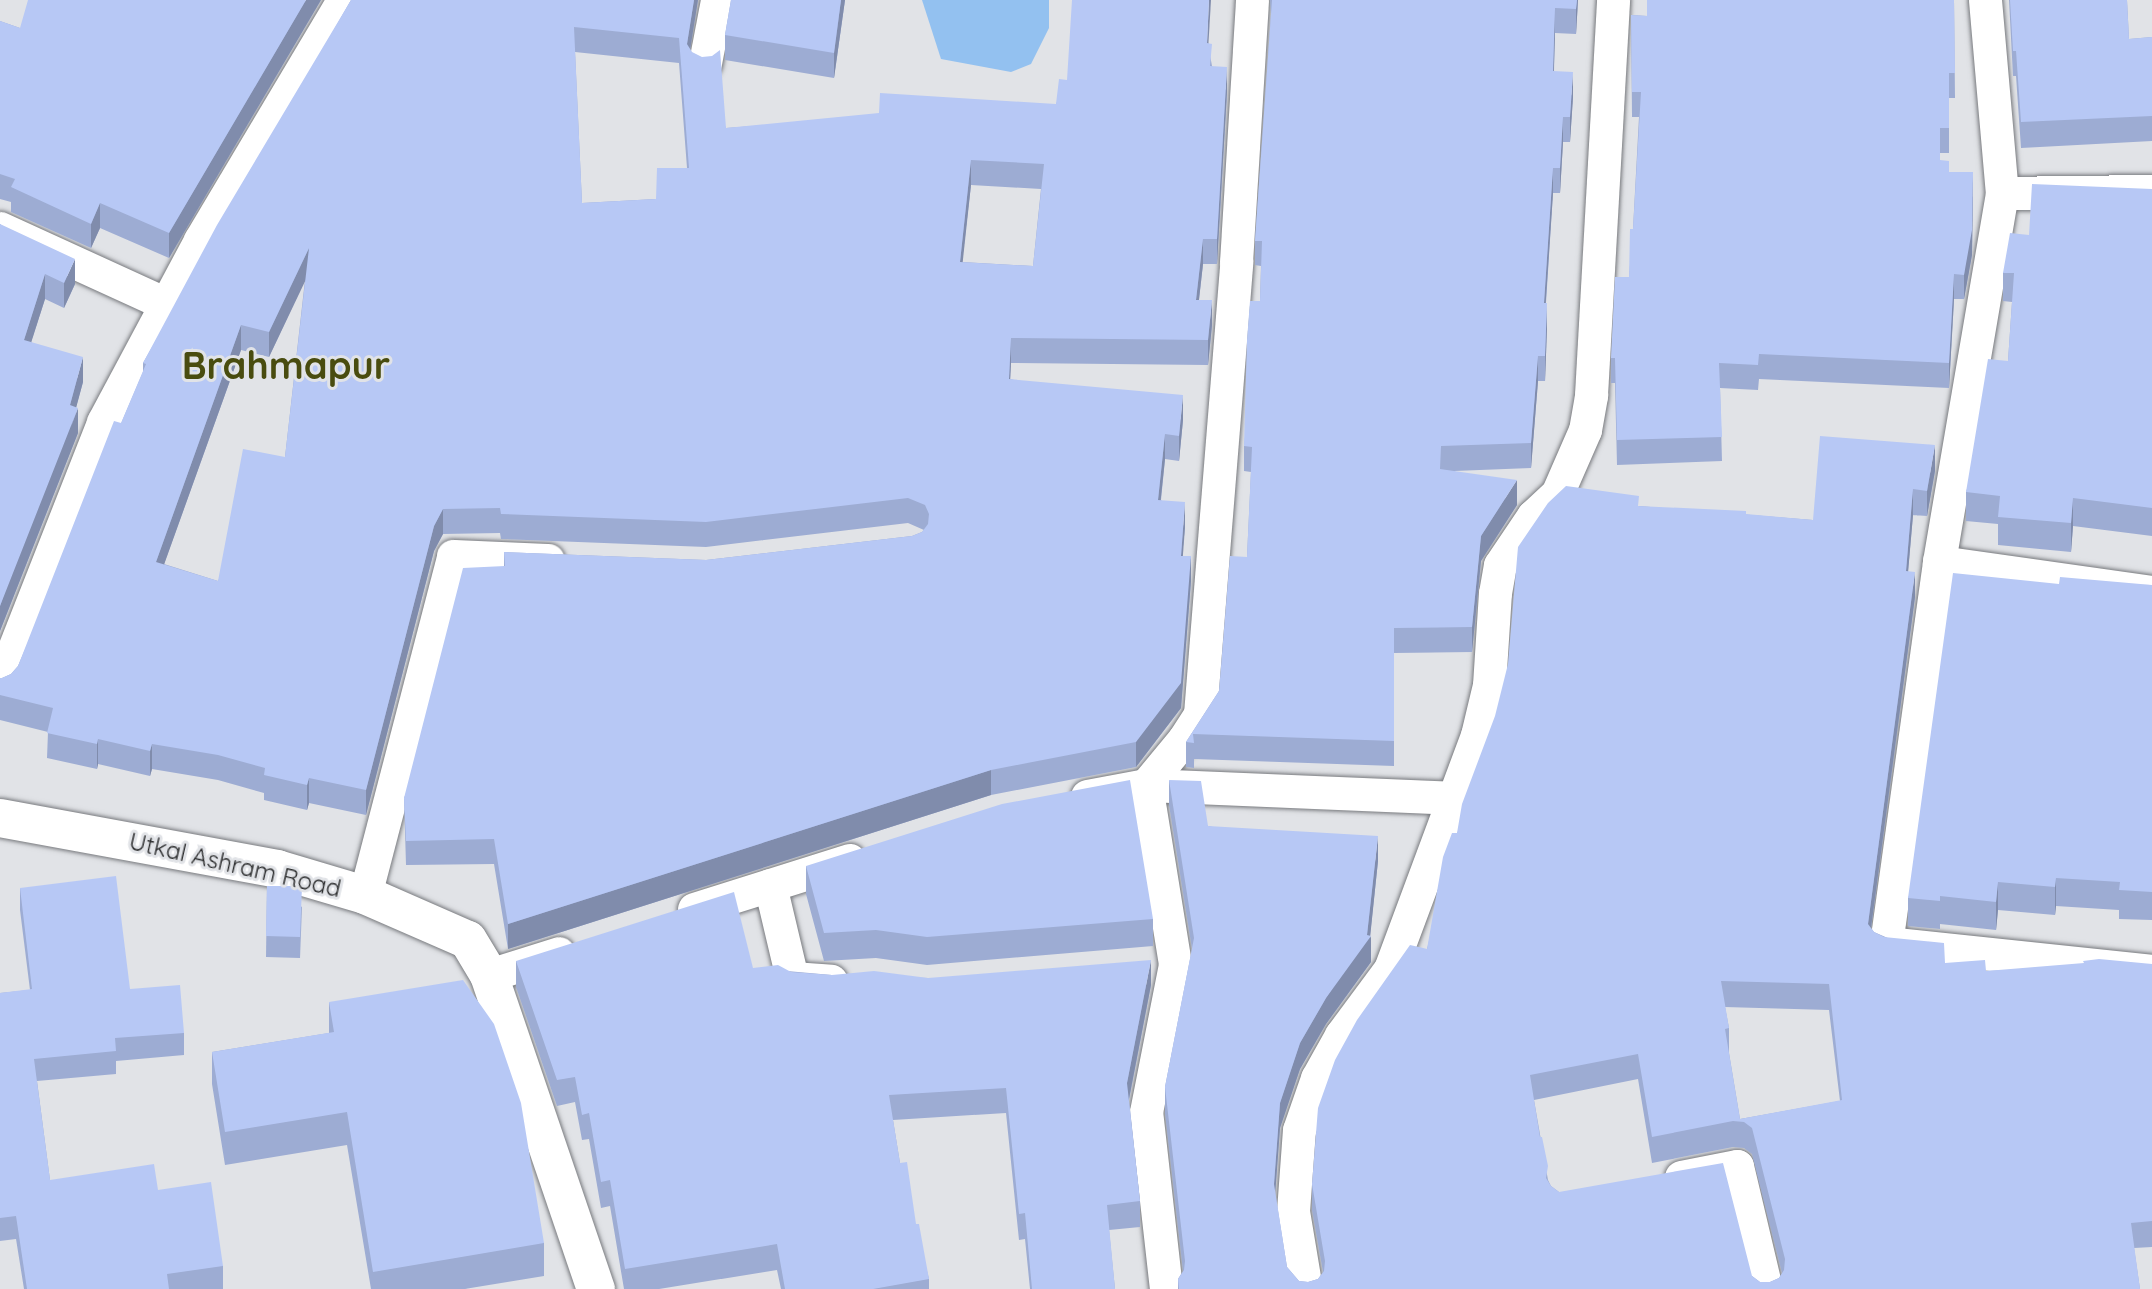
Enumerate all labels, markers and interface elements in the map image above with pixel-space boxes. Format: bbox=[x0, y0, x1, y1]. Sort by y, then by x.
district label: Brahmapur bbox=[182, 343, 390, 389]
street label: Utkal Ashram Road bbox=[126, 827, 344, 903]

